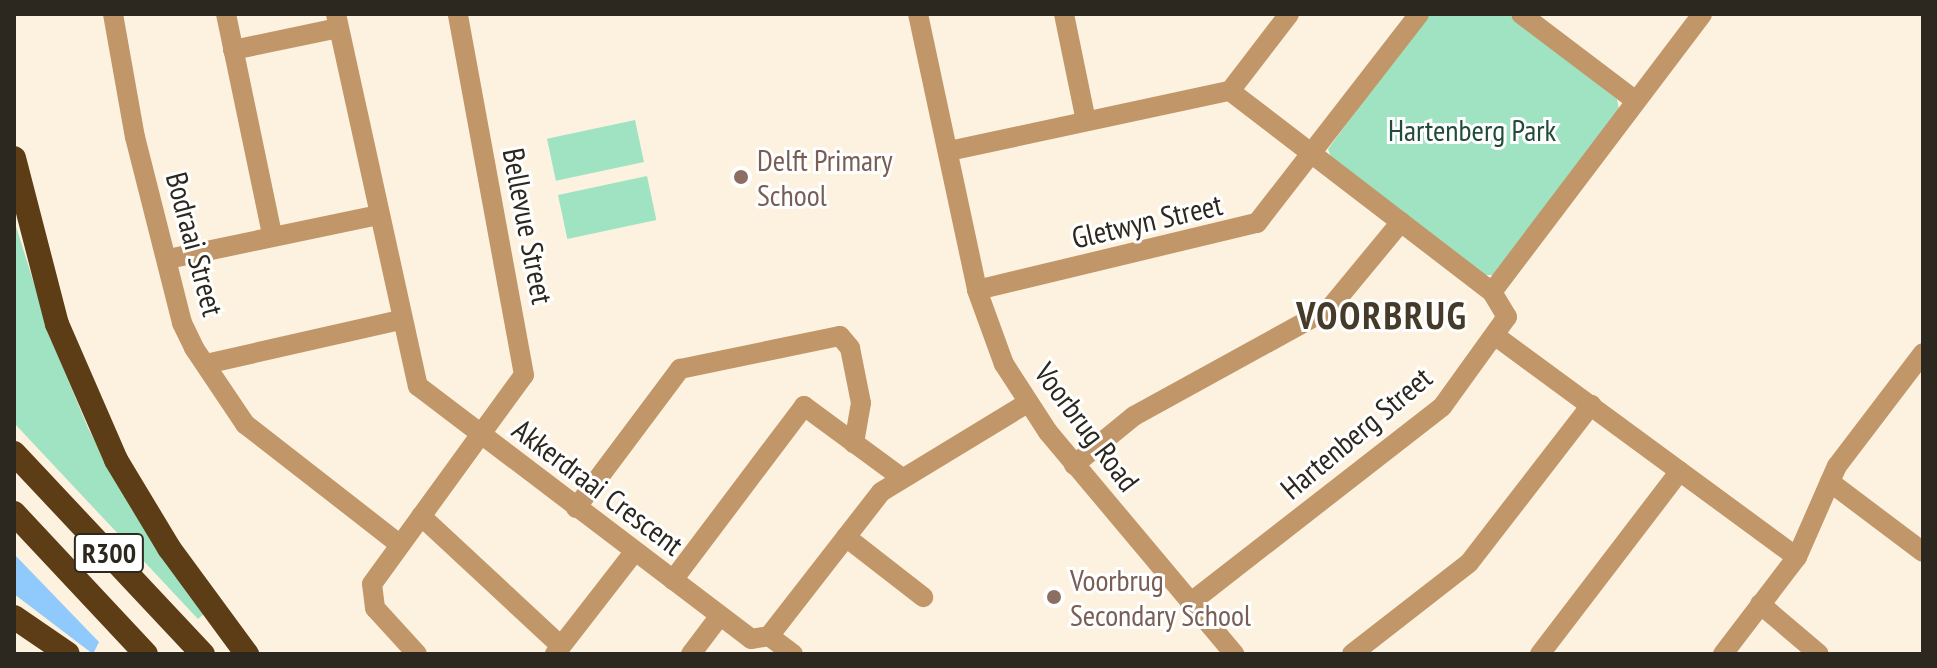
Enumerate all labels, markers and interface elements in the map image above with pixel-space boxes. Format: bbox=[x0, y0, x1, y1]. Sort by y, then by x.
park label: Hartenberg Park bbox=[1388, 112, 1556, 148]
place label: Delft Primary School bbox=[757, 142, 893, 212]
street label: Bellevue Street bbox=[495, 145, 561, 307]
street label: Bodraai Street bbox=[159, 168, 231, 320]
marker: Delft Primary School bbox=[732, 168, 750, 186]
street label: Gletwyn Street bbox=[1068, 186, 1226, 256]
district label: VOORBRUG bbox=[1296, 292, 1468, 338]
street label: Voorbrug Road bbox=[1027, 356, 1147, 498]
street label: Hartenberg Street bbox=[1273, 360, 1439, 506]
street label: Akkerdraai Crescent bbox=[506, 411, 690, 563]
road number: R300 bbox=[73, 529, 145, 577]
place label: Voorbrug Secondary School bbox=[1070, 562, 1252, 632]
marker: Voorbrug Secondary School bbox=[1045, 588, 1063, 606]

